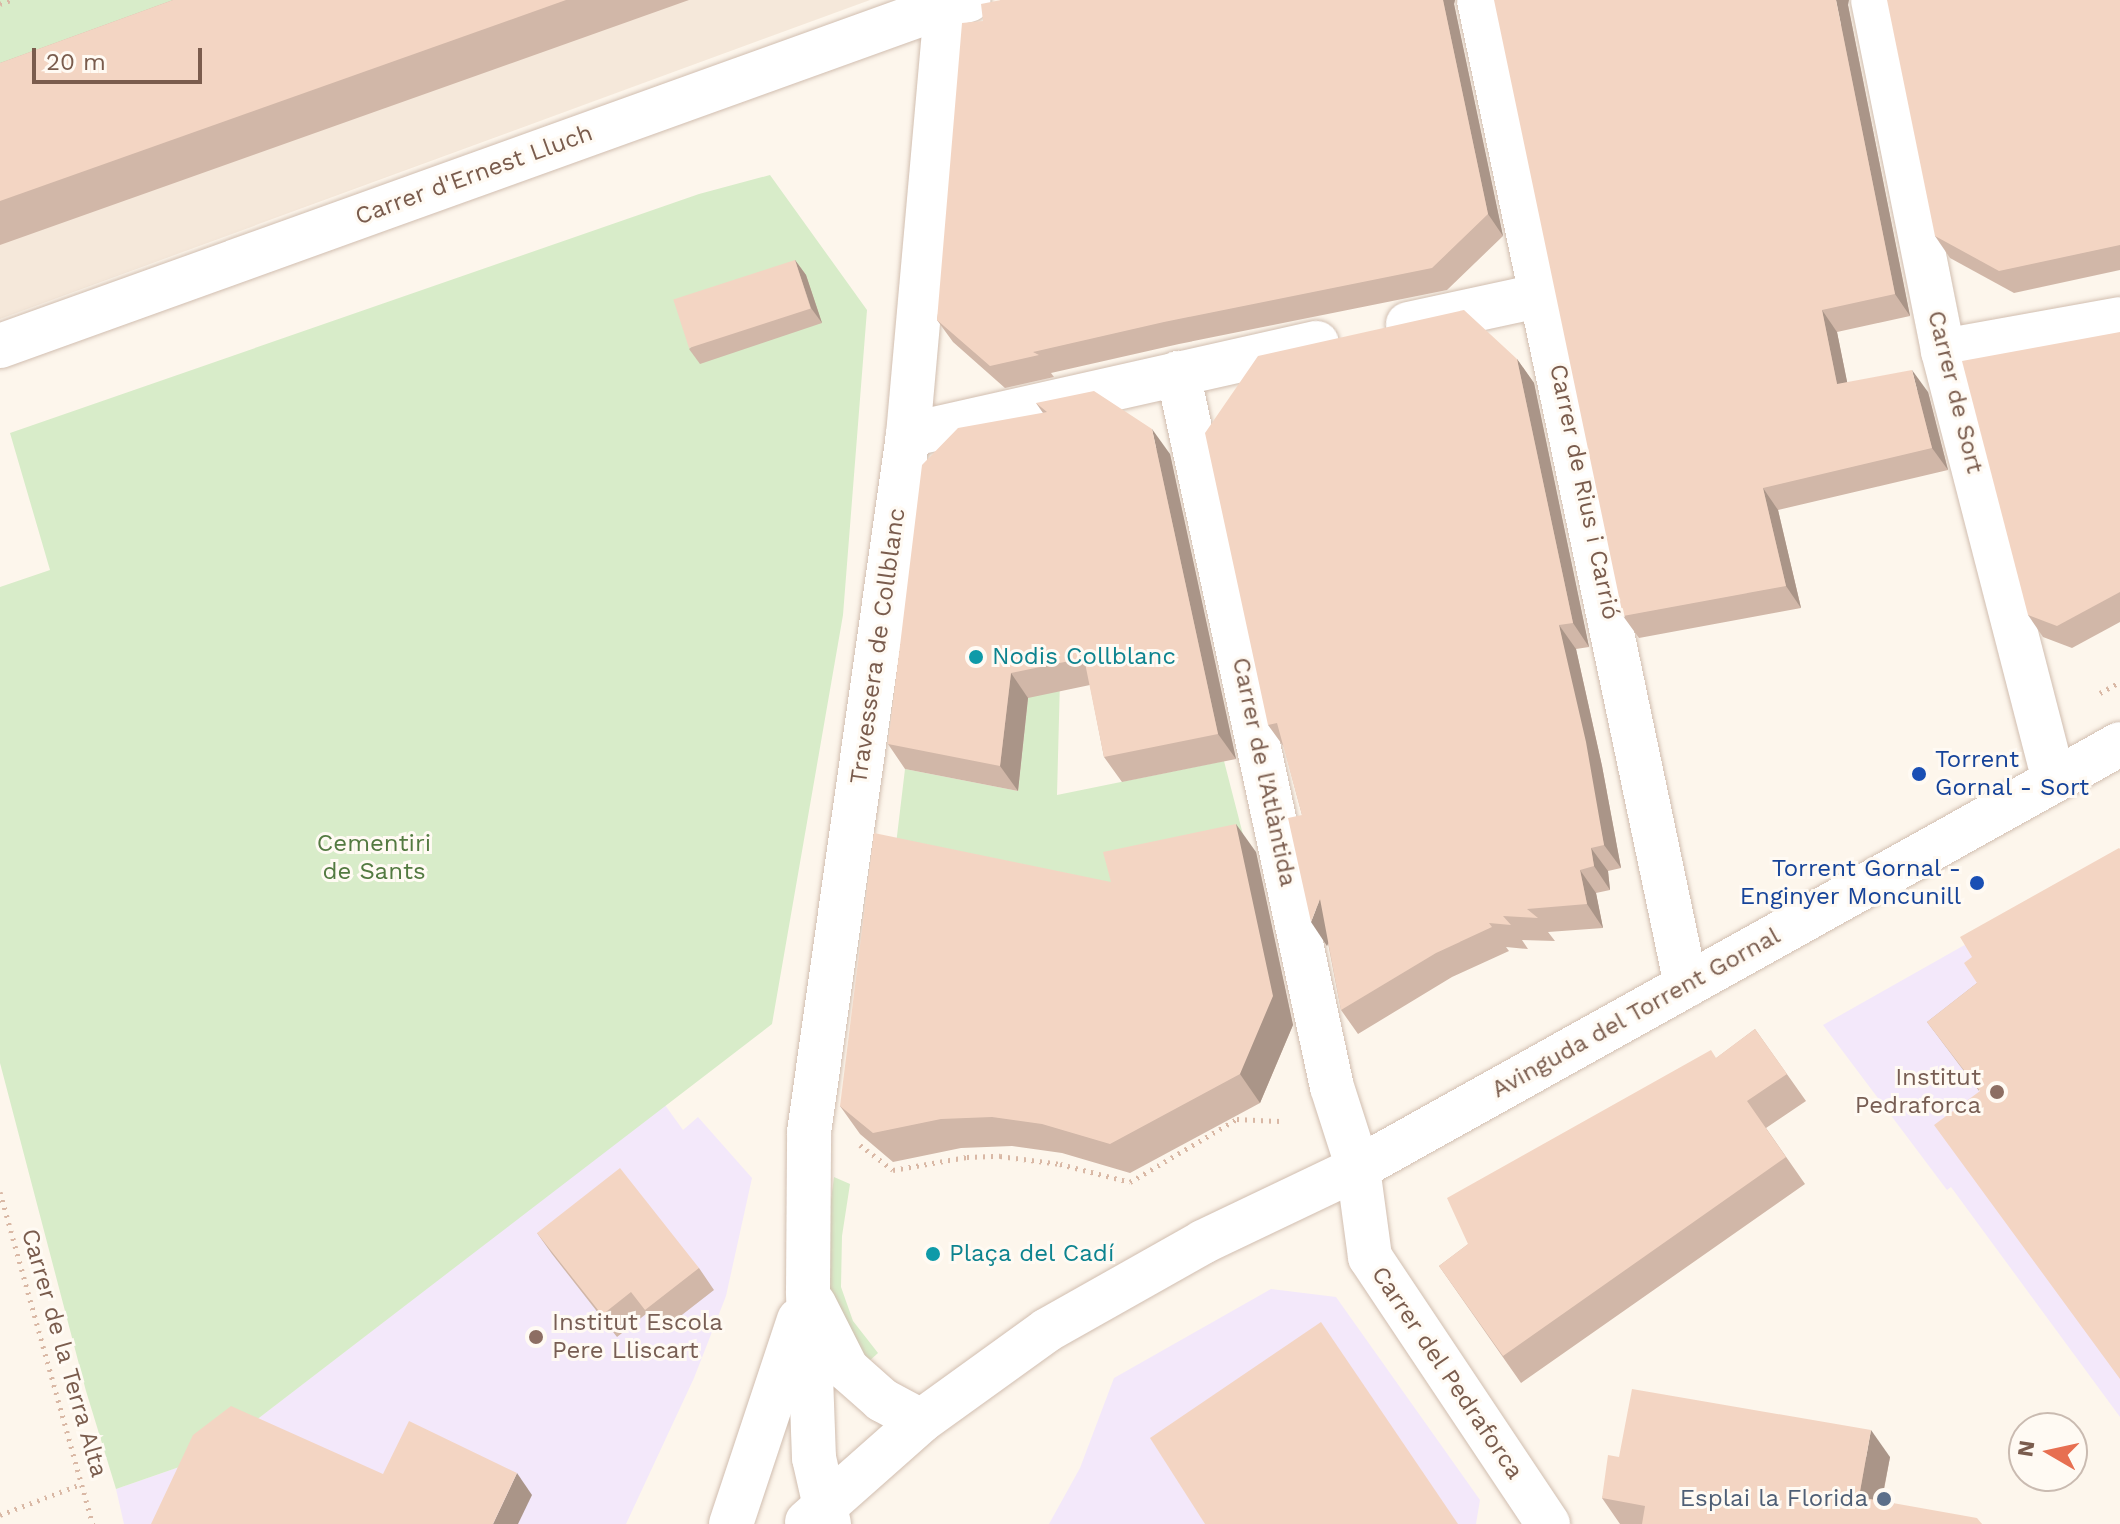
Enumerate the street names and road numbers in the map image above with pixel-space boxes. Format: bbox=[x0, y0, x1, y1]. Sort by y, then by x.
street label: Carrer d'Ernest Lluch bbox=[351, 119, 597, 231]
street label: Carrer de Sort bbox=[1921, 307, 1989, 477]
street label: Carrer de Rius i Carrió bbox=[1543, 361, 1625, 623]
street label: Travessera de Collblanc bbox=[844, 506, 912, 786]
street label: Carrer de l'Atlàntida bbox=[1226, 655, 1302, 889]
street label: Avinguda del Torrent Gornal bbox=[1486, 921, 1786, 1105]
street label: Carrer de la Terra Alta bbox=[14, 1224, 114, 1482]
street label: Carrer del Pedraforca bbox=[1365, 1261, 1529, 1485]

